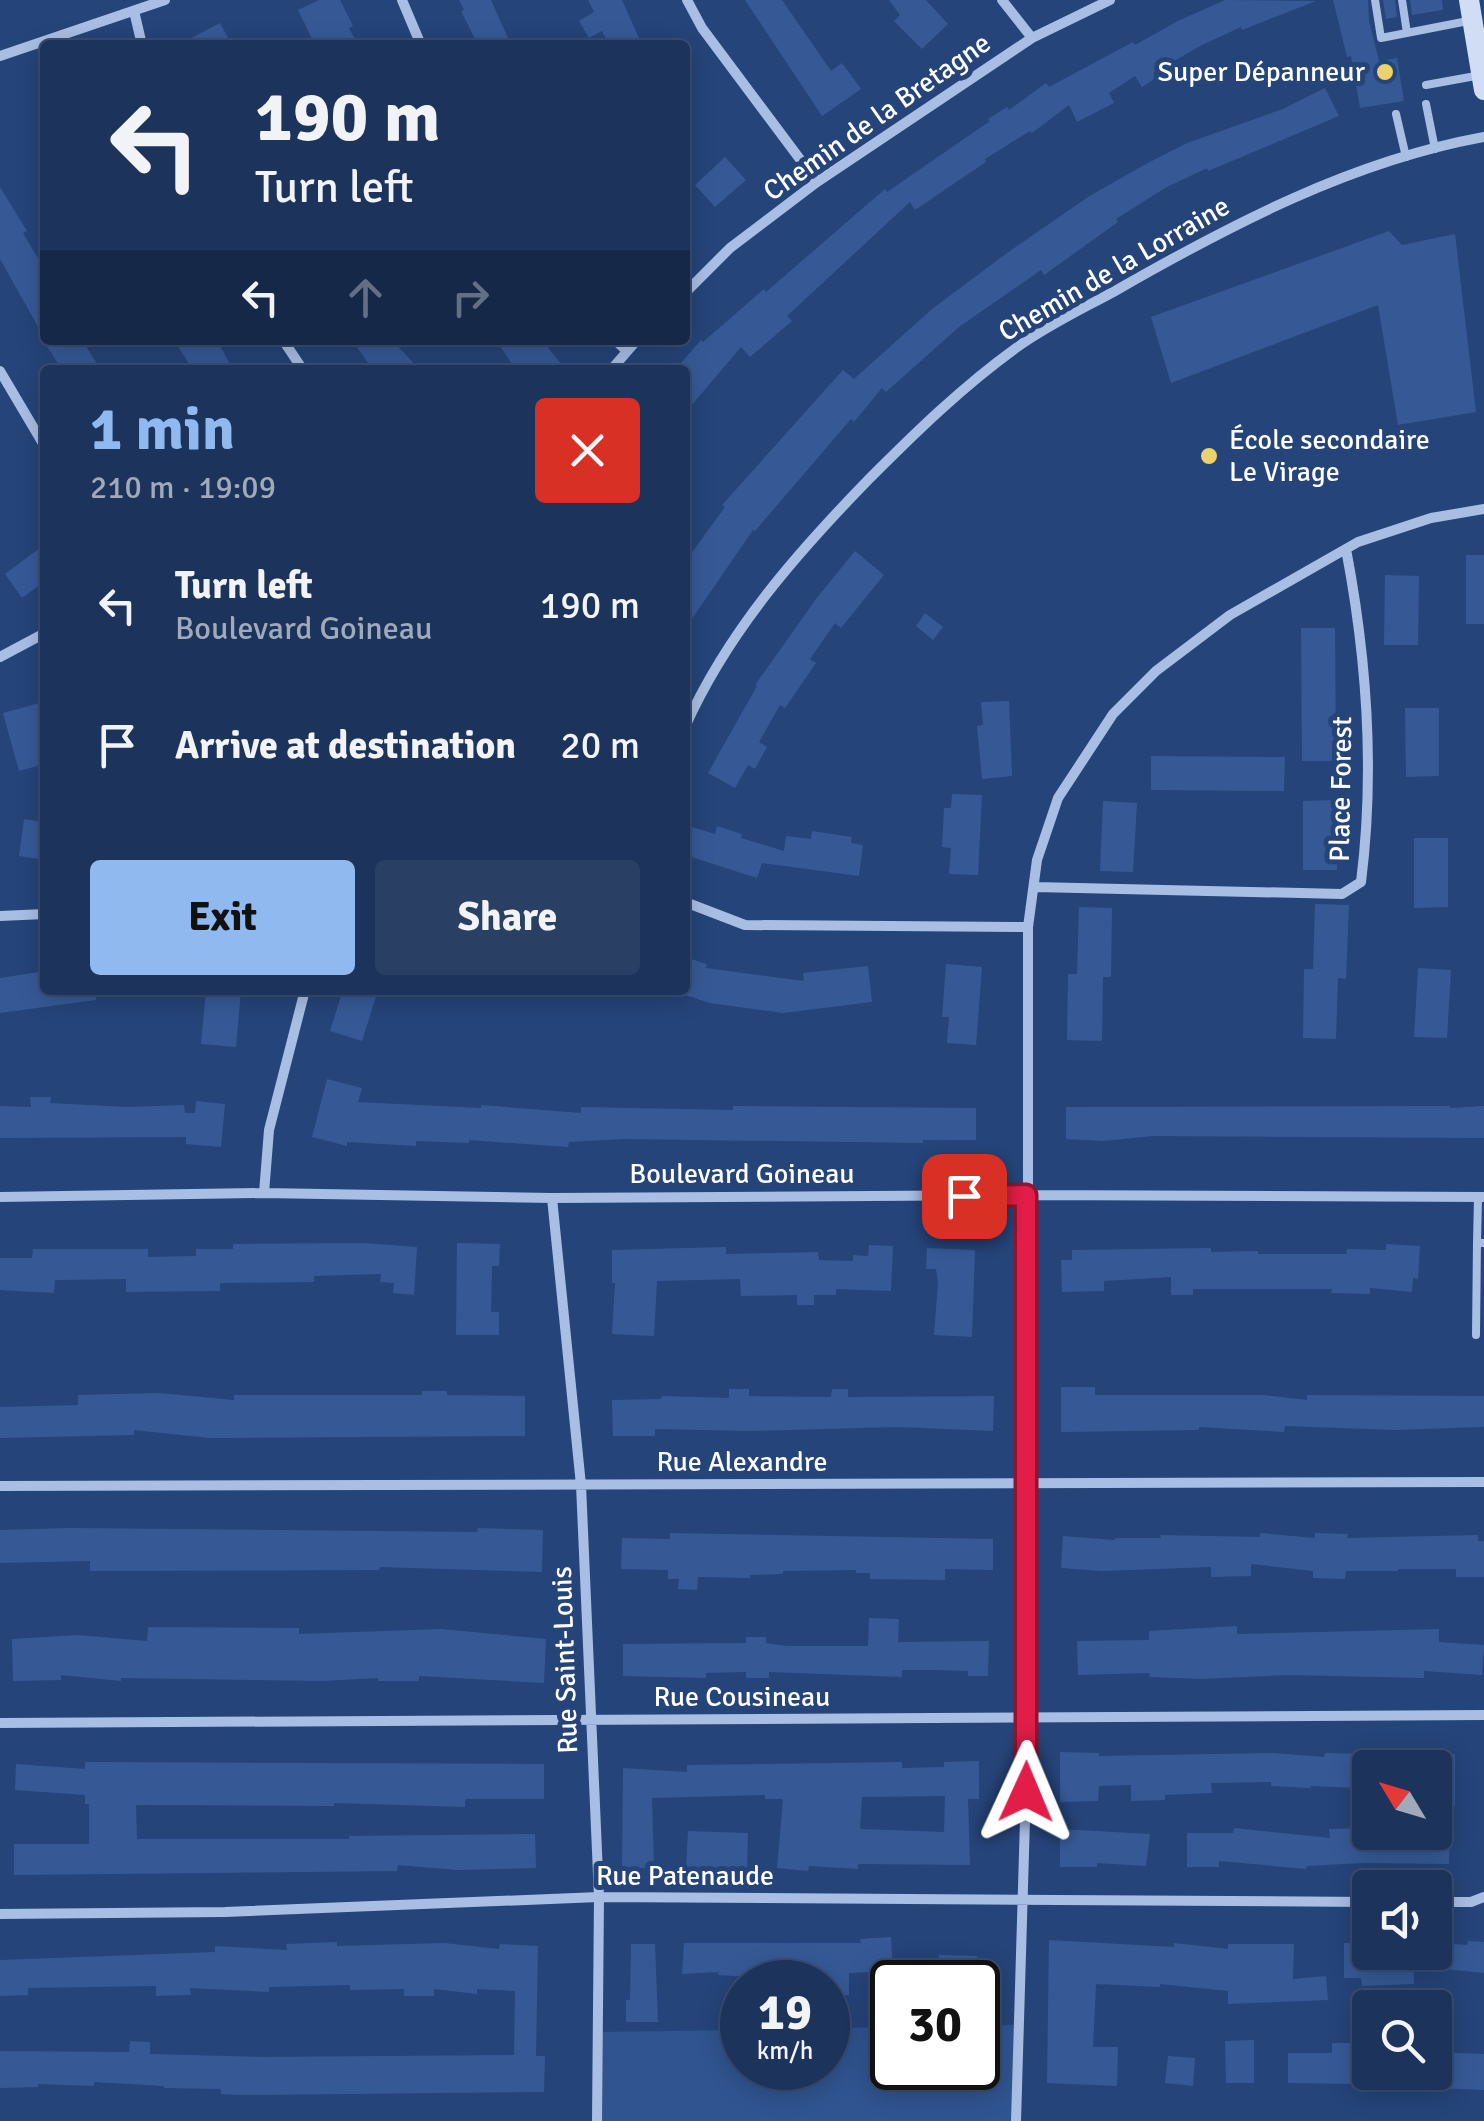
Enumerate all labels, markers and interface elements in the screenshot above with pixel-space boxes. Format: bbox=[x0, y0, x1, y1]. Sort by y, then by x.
street label: Chemin de la Bretagne bbox=[757, 26, 997, 208]
place label: Super Dépanneur bbox=[1157, 55, 1366, 89]
marker: Super Dépanneur bbox=[1374, 61, 1396, 83]
text: 190 m bbox=[255, 74, 440, 160]
icon: left bbox=[90, 80, 220, 210]
text: Turn left bbox=[255, 160, 414, 215]
street label: Chemin de la Lorraine bbox=[992, 189, 1236, 349]
icon: left bbox=[233, 270, 288, 325]
icon: ahead bbox=[338, 270, 393, 325]
icon: right bbox=[443, 270, 498, 325]
text: 1 min bbox=[90, 393, 235, 467]
button: close bbox=[535, 398, 640, 503]
place label: École secondaire Le Virage bbox=[1229, 423, 1430, 489]
marker: École secondaire Le Virage bbox=[1198, 445, 1220, 467]
text: 210 m · 19:09 bbox=[90, 468, 276, 507]
text: Turn left bbox=[175, 562, 313, 609]
icon: left bbox=[90, 578, 145, 633]
text: 190 m bbox=[540, 582, 640, 629]
text: Boulevard Goineau bbox=[175, 609, 433, 648]
street label: Place Forest bbox=[1323, 716, 1359, 862]
icon: arrive bbox=[90, 718, 145, 773]
text: Arrive at destination bbox=[175, 722, 516, 769]
text: 20 m bbox=[560, 722, 640, 769]
button: Exit bbox=[90, 860, 355, 975]
button: Share bbox=[375, 860, 640, 975]
pin bbox=[922, 1154, 1007, 1239]
street label: Boulevard Goineau bbox=[629, 1157, 855, 1191]
icon: arrive bbox=[937, 1169, 992, 1224]
street label: Rue Alexandre bbox=[656, 1445, 828, 1479]
street label: Rue Saint-Louis bbox=[545, 1566, 585, 1754]
street label: Rue Cousineau bbox=[654, 1680, 830, 1714]
position arrow bbox=[974, 1740, 1078, 1844]
north arrow bbox=[1352, 1750, 1452, 1850]
map controls bbox=[1352, 1750, 1452, 2090]
street label: Rue Patenaude bbox=[596, 1859, 774, 1893]
button: sound bbox=[1352, 1870, 1452, 1970]
speed limit sign: 30 bbox=[870, 1960, 1000, 2090]
text: 19 bbox=[758, 1982, 812, 2044]
button: search bbox=[1352, 1990, 1452, 2090]
text: km/h bbox=[757, 2035, 813, 2066]

